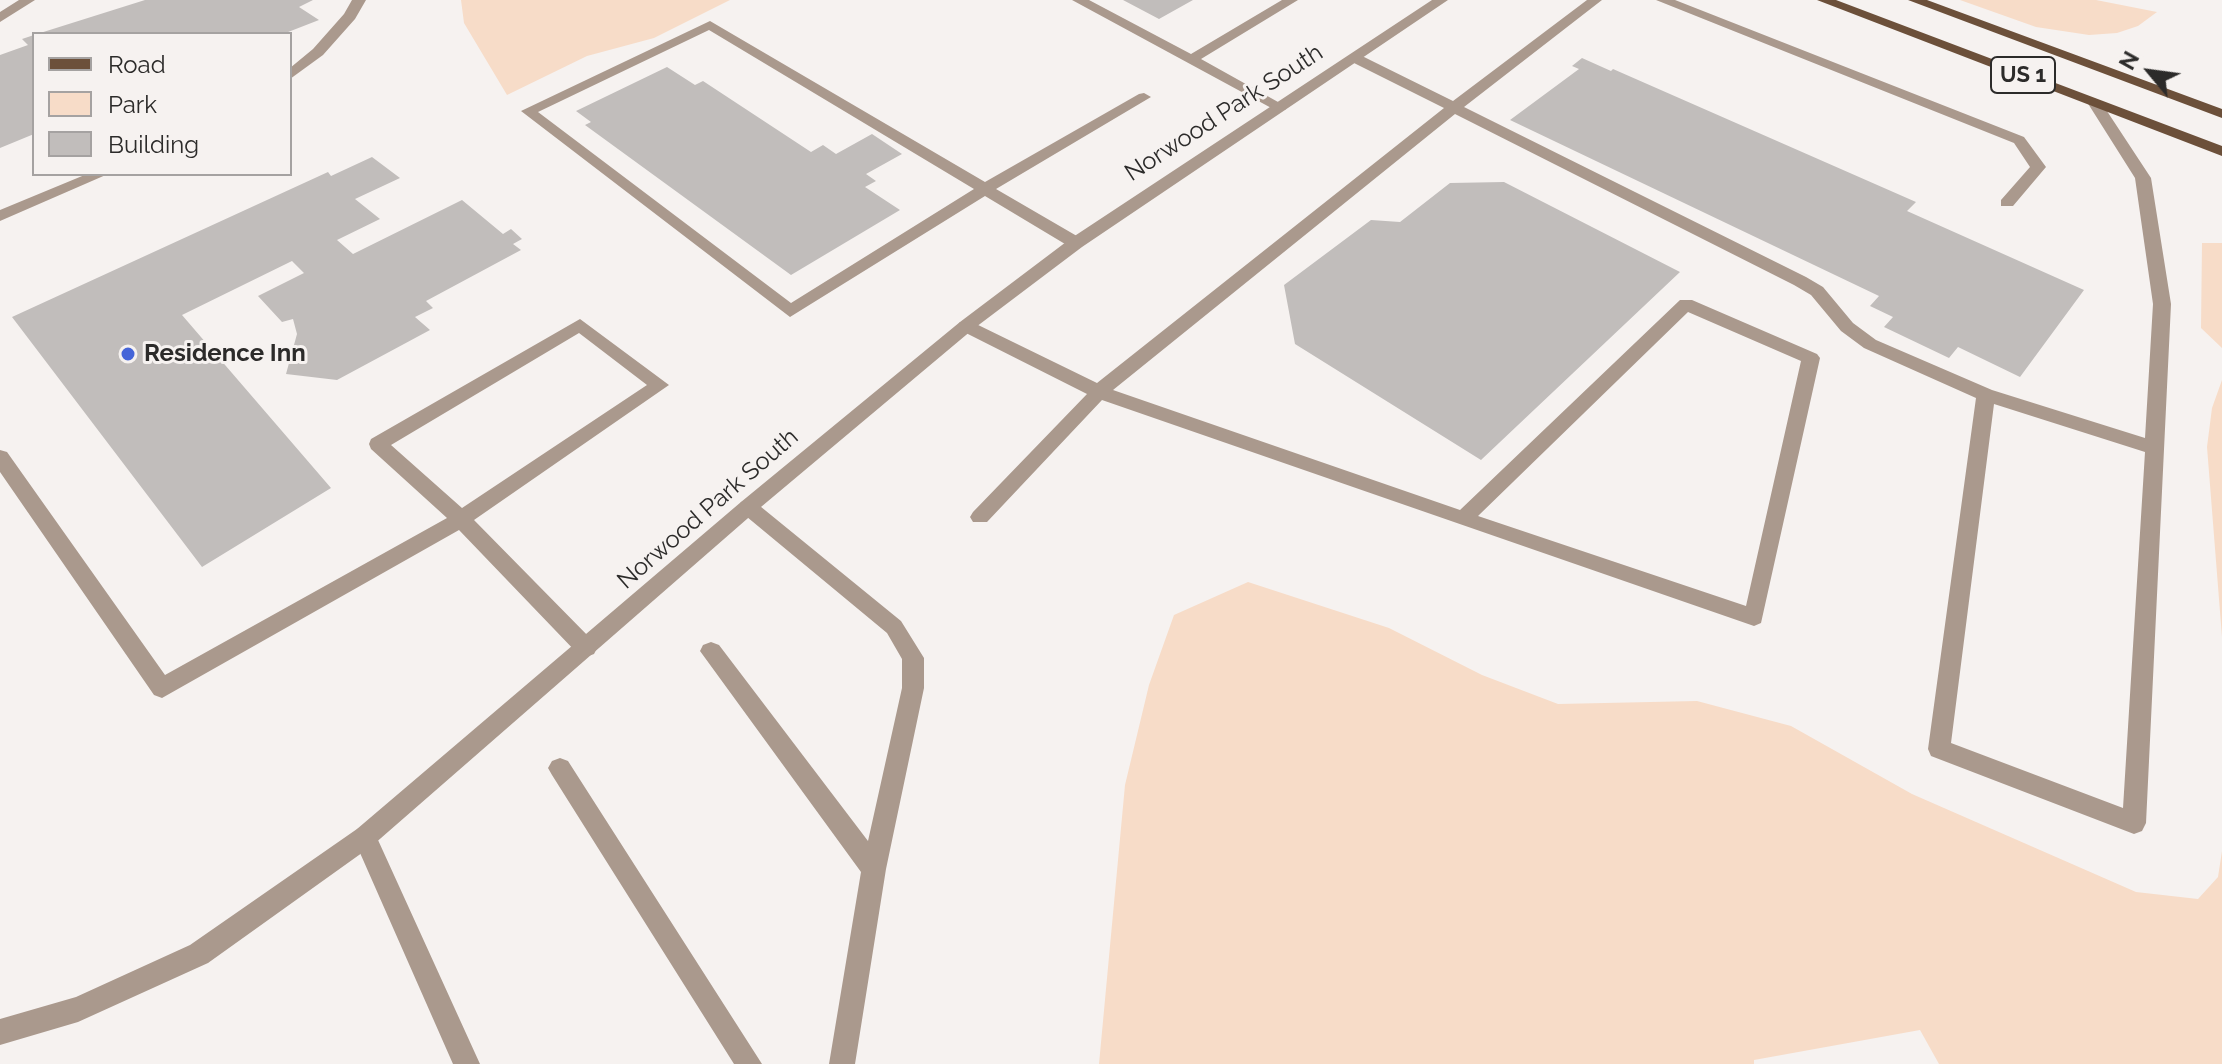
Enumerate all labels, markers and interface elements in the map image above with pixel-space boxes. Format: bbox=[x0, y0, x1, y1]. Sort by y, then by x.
legend bbox=[32, 32, 292, 176]
north arrow bbox=[2110, 32, 2190, 112]
street label: Norwood Park South bbox=[1120, 38, 1328, 188]
text: N bbox=[2114, 47, 2144, 74]
text: Road bbox=[108, 50, 166, 79]
road number: US 1 bbox=[1991, 57, 2055, 93]
text: Park bbox=[108, 90, 157, 119]
text: Building bbox=[108, 130, 199, 159]
place label: Residence Inn bbox=[144, 340, 306, 368]
marker: Residence Inn bbox=[119, 345, 137, 363]
street label: Norwood Park South bbox=[612, 423, 804, 595]

